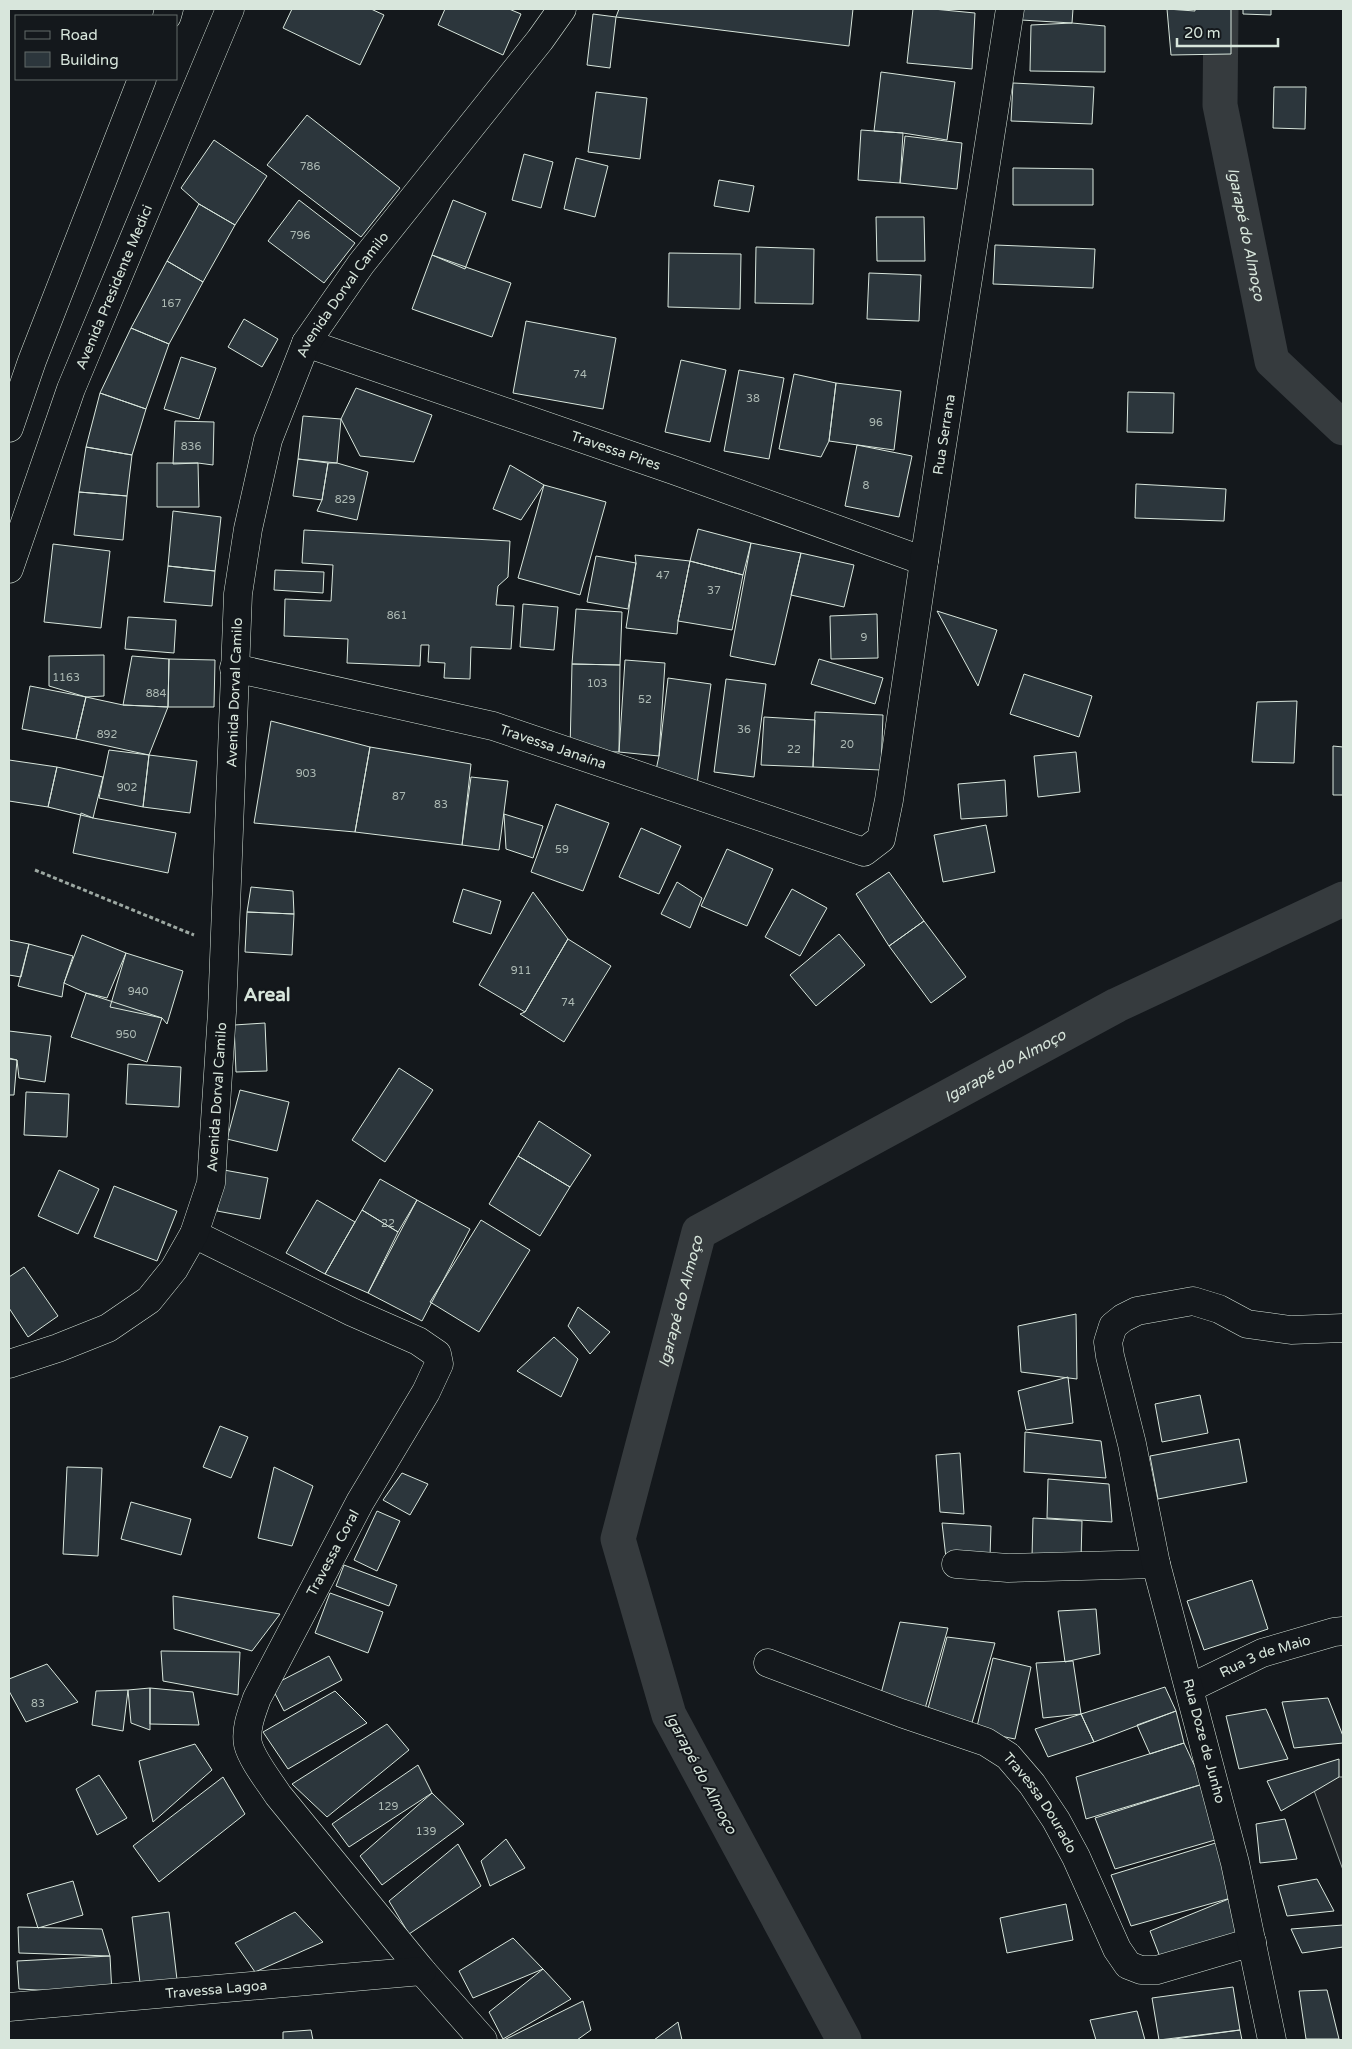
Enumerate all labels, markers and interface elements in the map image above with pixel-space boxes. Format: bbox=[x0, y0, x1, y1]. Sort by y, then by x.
legend bbox=[15, 15, 178, 80]
scale bar bbox=[1177, 15, 1278, 47]
text: 20 m bbox=[1184, 24, 1221, 42]
text: Road bbox=[60, 26, 98, 44]
text: Building bbox=[60, 51, 119, 69]
house number: 786 bbox=[300, 160, 320, 173]
water label: Igarapé do Almoço bbox=[1224, 166, 1269, 303]
street label: Avenida Presidente Medici bbox=[72, 202, 156, 372]
street label: Avenida Dorval Camilo bbox=[293, 228, 392, 360]
house number: 796 bbox=[290, 229, 310, 242]
house number: 167 bbox=[161, 297, 181, 310]
house number: 74 bbox=[573, 368, 587, 381]
house number: 38 bbox=[746, 392, 760, 405]
street label: Rua Serrana bbox=[929, 393, 958, 476]
house number: 96 bbox=[869, 416, 883, 429]
street label: Travessa Pires bbox=[569, 427, 663, 474]
house number: 836 bbox=[181, 440, 201, 453]
house number: 8 bbox=[863, 479, 870, 492]
house number: 829 bbox=[335, 493, 355, 506]
house number: 47 bbox=[656, 569, 670, 582]
house number: 37 bbox=[707, 584, 721, 597]
house number: 861 bbox=[387, 609, 407, 622]
street label: Avenida Dorval Camilo bbox=[223, 617, 246, 768]
house number: 9 bbox=[861, 631, 868, 644]
house number: 1163 bbox=[52, 671, 80, 684]
house number: 103 bbox=[587, 677, 607, 690]
house number: 884 bbox=[146, 687, 166, 700]
house number: 52 bbox=[638, 693, 652, 706]
street label: Travessa Janaína bbox=[498, 720, 609, 772]
house number: 36 bbox=[737, 723, 751, 736]
house number: 892 bbox=[97, 728, 117, 741]
house number: 20 bbox=[840, 738, 854, 751]
house number: 22 bbox=[787, 743, 801, 756]
house number: 903 bbox=[296, 767, 316, 780]
house number: 902 bbox=[117, 781, 137, 794]
house number: 87 bbox=[392, 790, 406, 803]
house number: 83 bbox=[434, 798, 448, 811]
house number: 59 bbox=[555, 843, 569, 856]
house number: 911 bbox=[511, 964, 531, 977]
district label: Areal bbox=[243, 984, 291, 1006]
house number: 940 bbox=[128, 985, 148, 998]
house number: 74 bbox=[561, 996, 575, 1009]
street label: Avenida Dorval Camilo bbox=[203, 1022, 230, 1173]
water label: Igarapé do Almoço bbox=[941, 1025, 1069, 1106]
house number: 950 bbox=[116, 1028, 136, 1041]
house number: 22 bbox=[381, 1217, 395, 1230]
water label: Igarapé do Almoço bbox=[655, 1233, 707, 1369]
street label: Travessa Coral bbox=[303, 1507, 363, 1599]
street label: Rua 3 de Maio bbox=[1217, 1631, 1312, 1681]
street label: Rua Doze de Junho bbox=[1179, 1677, 1229, 1805]
house number: 83 bbox=[31, 1697, 45, 1710]
water label: Igarapé do Almoço bbox=[661, 1709, 741, 1838]
street label: Travessa Dourado bbox=[1000, 1749, 1081, 1856]
house number: 129 bbox=[378, 1800, 398, 1813]
house number: 139 bbox=[416, 1825, 436, 1838]
street label: Travessa Lagoa bbox=[165, 1976, 268, 2002]

